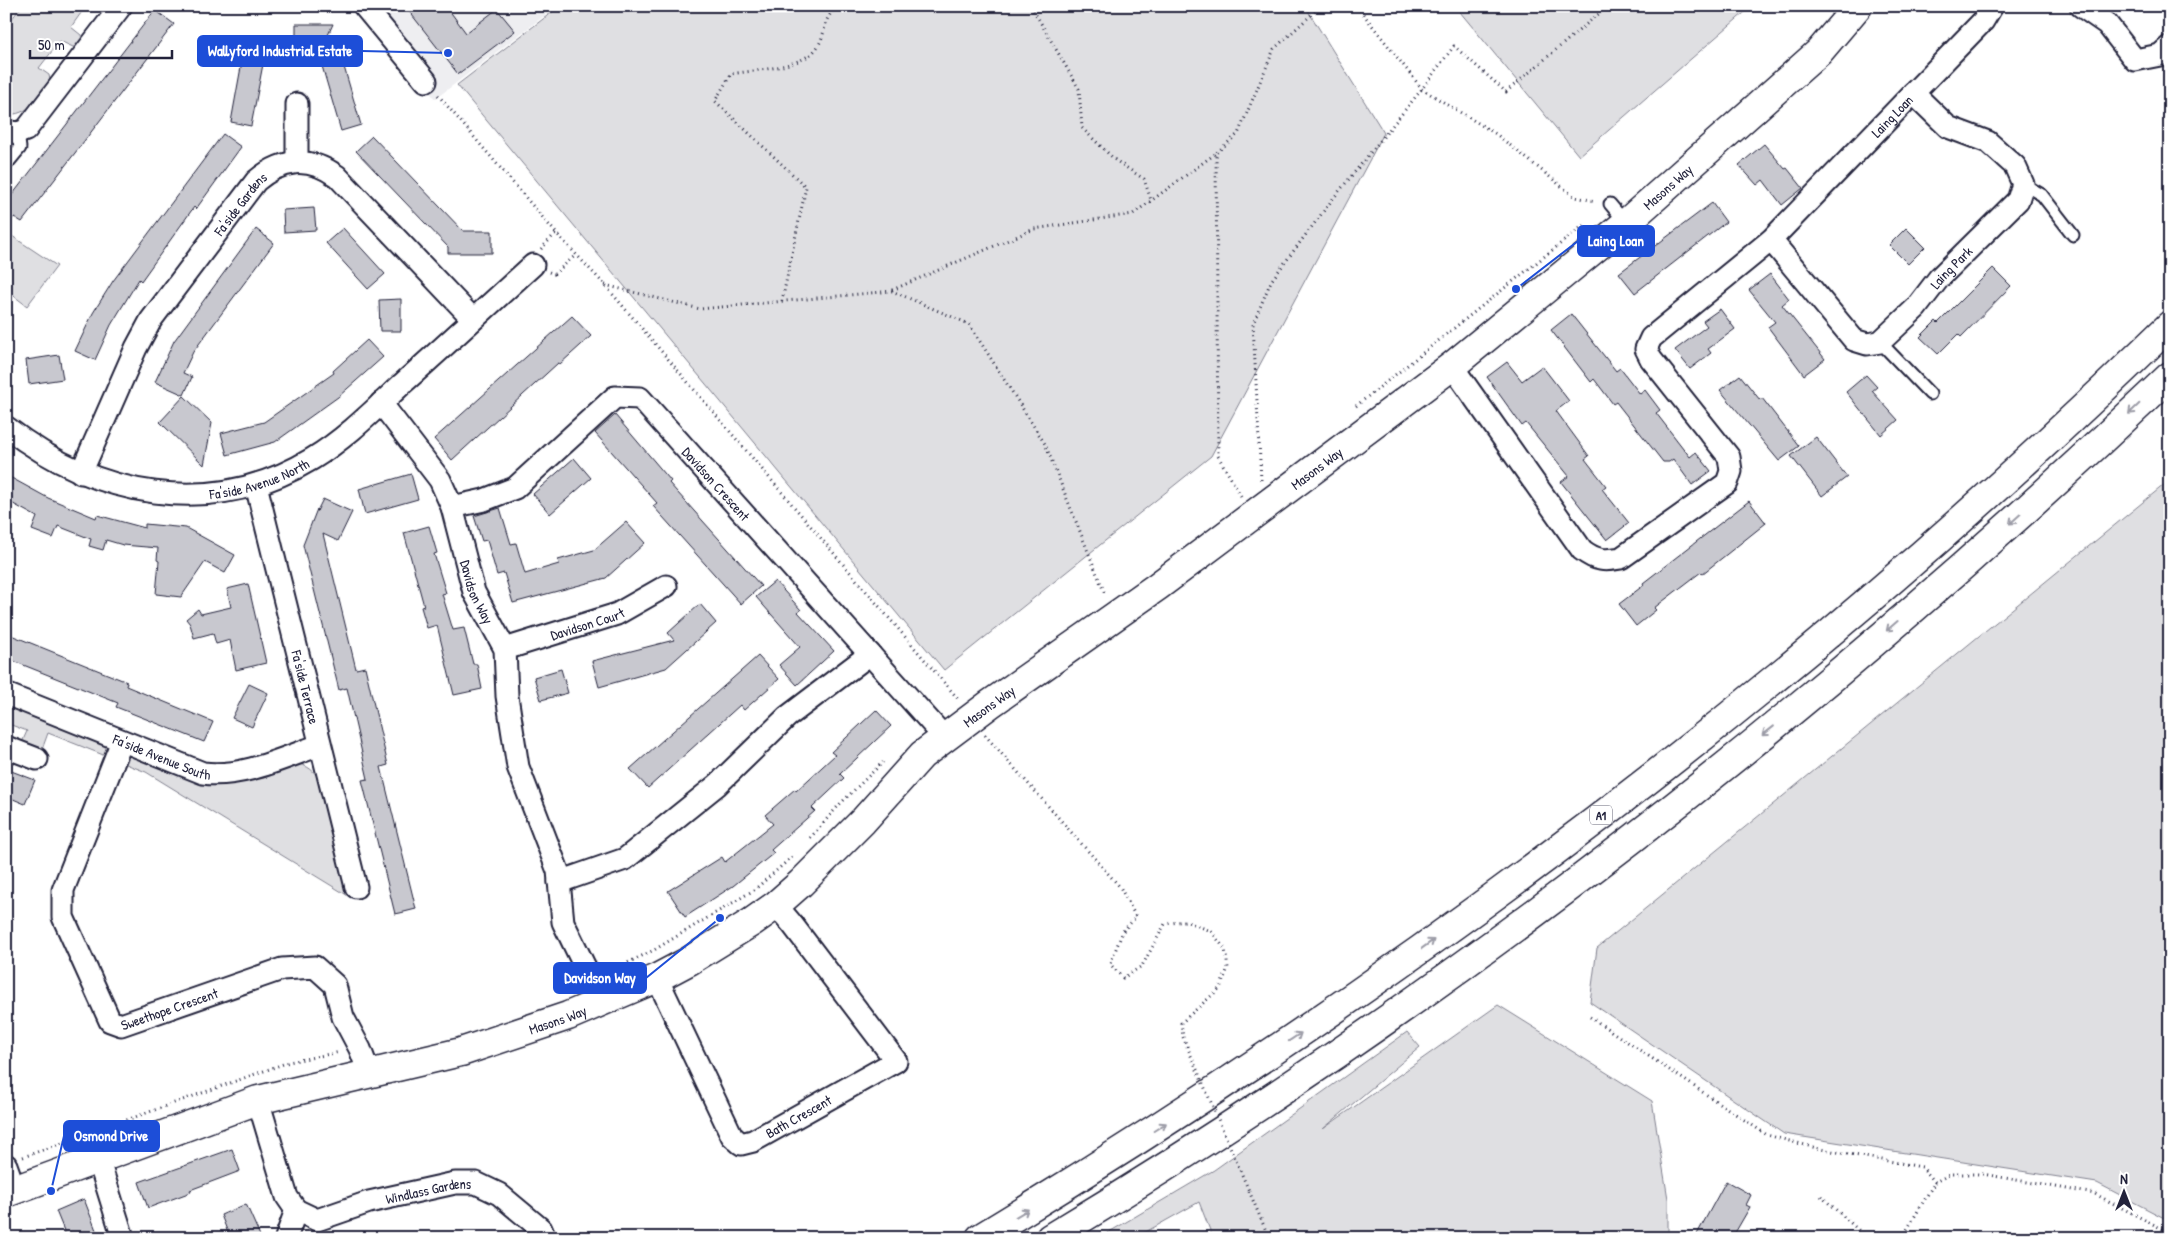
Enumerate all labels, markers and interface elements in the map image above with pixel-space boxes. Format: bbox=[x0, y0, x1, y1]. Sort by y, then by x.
scale bar bbox=[30, 28, 172, 60]
text: 50 m bbox=[38, 34, 65, 55]
callout: Wallyford Industrial Estate bbox=[198, 36, 362, 66]
text: Wallyford Industrial Estate bbox=[208, 40, 352, 62]
street label: Laing Loan bbox=[1866, 90, 1916, 141]
street label: Masons Way bbox=[1639, 159, 1697, 213]
street label: Fa'side Gardens bbox=[208, 167, 270, 240]
callout: Laing Loan bbox=[1578, 226, 1654, 256]
text: Laing Loan bbox=[1588, 230, 1644, 252]
street label: Laing Park bbox=[1925, 241, 1976, 292]
one-way arrow bbox=[2128, 403, 2141, 415]
street label: Davidson Crescent bbox=[678, 442, 755, 525]
street label: Masons Way bbox=[1287, 442, 1347, 493]
street label: Fa'side Avenue North bbox=[207, 453, 312, 503]
one-way arrow bbox=[2008, 514, 2021, 525]
street label: Davidson Way bbox=[457, 558, 499, 627]
street label: Davidson Court bbox=[548, 602, 628, 644]
one-way arrow bbox=[1886, 621, 1899, 632]
street label: Fa'side Terrace bbox=[288, 647, 325, 726]
street label: Masons Way bbox=[959, 680, 1019, 731]
one-way arrow bbox=[1762, 725, 1775, 736]
street label: Fa'side Avenue South bbox=[110, 728, 211, 783]
road number: A1 bbox=[1590, 806, 1612, 824]
one-way arrow bbox=[1421, 939, 1435, 949]
callout: Davidson Way bbox=[554, 963, 646, 993]
text: Davidson Way bbox=[564, 967, 637, 989]
street label: Sweethope Crescent bbox=[118, 983, 220, 1034]
street label: Masons Way bbox=[526, 1000, 590, 1038]
one-way arrow bbox=[1288, 1032, 1302, 1042]
street label: Bath Crescent bbox=[762, 1090, 835, 1142]
callout: Osmond Drive bbox=[64, 1121, 159, 1151]
one-way arrow bbox=[1152, 1122, 1166, 1132]
text: Osmond Drive bbox=[74, 1125, 148, 1146]
north arrow bbox=[2098, 1166, 2148, 1216]
text: N bbox=[2120, 1169, 2128, 1188]
street label: Windlass Gardens bbox=[384, 1174, 471, 1208]
one-way arrow bbox=[1014, 1207, 1028, 1217]

